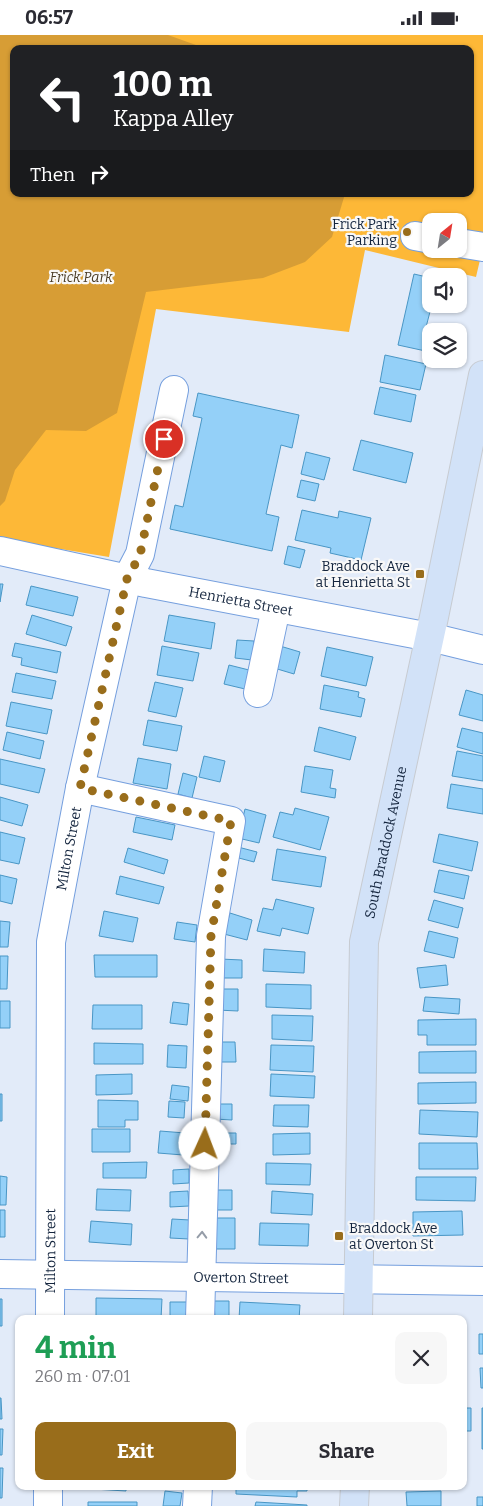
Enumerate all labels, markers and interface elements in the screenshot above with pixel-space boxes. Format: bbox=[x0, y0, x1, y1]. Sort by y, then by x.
text: 06:57 bbox=[25, 6, 73, 29]
text: 100 m bbox=[113, 63, 212, 105]
icon: left bbox=[30, 65, 95, 130]
text: Kappa Alley bbox=[113, 105, 234, 132]
icon: right bbox=[85, 160, 113, 188]
text: Then bbox=[30, 163, 75, 186]
north arrow bbox=[422, 213, 468, 257]
map controls bbox=[422, 213, 467, 368]
place label: Frick Park Parking bbox=[332, 216, 397, 249]
marker: Frick Park Parking bbox=[401, 226, 413, 238]
button: sound bbox=[422, 268, 467, 313]
park label: Frick Park bbox=[49, 269, 113, 286]
button: layers bbox=[422, 323, 467, 368]
pin bbox=[143, 418, 185, 460]
icon: arrive bbox=[150, 425, 178, 453]
place label: Braddock Ave at Henrietta St bbox=[315, 558, 410, 591]
marker: Braddock Ave at Henrietta St bbox=[414, 568, 426, 580]
street label: Henrietta Street bbox=[187, 583, 294, 620]
street label: South Braddock Avenue bbox=[361, 765, 411, 920]
street label: Milton Street bbox=[53, 805, 85, 892]
position arrow bbox=[178, 1117, 230, 1169]
street label: Milton Street bbox=[42, 1209, 59, 1294]
place label: Braddock Ave at Overton St bbox=[349, 1220, 438, 1253]
marker: Braddock Ave at Overton St bbox=[333, 1230, 345, 1242]
one-way arrow bbox=[196, 1231, 207, 1239]
street label: Overton Street bbox=[193, 1269, 289, 1287]
text: 4 min bbox=[35, 1330, 116, 1366]
button: close bbox=[395, 1332, 447, 1384]
text: 260 m · 07:01 bbox=[35, 1367, 130, 1386]
button: Exit bbox=[35, 1422, 236, 1480]
button: Share bbox=[246, 1422, 447, 1480]

